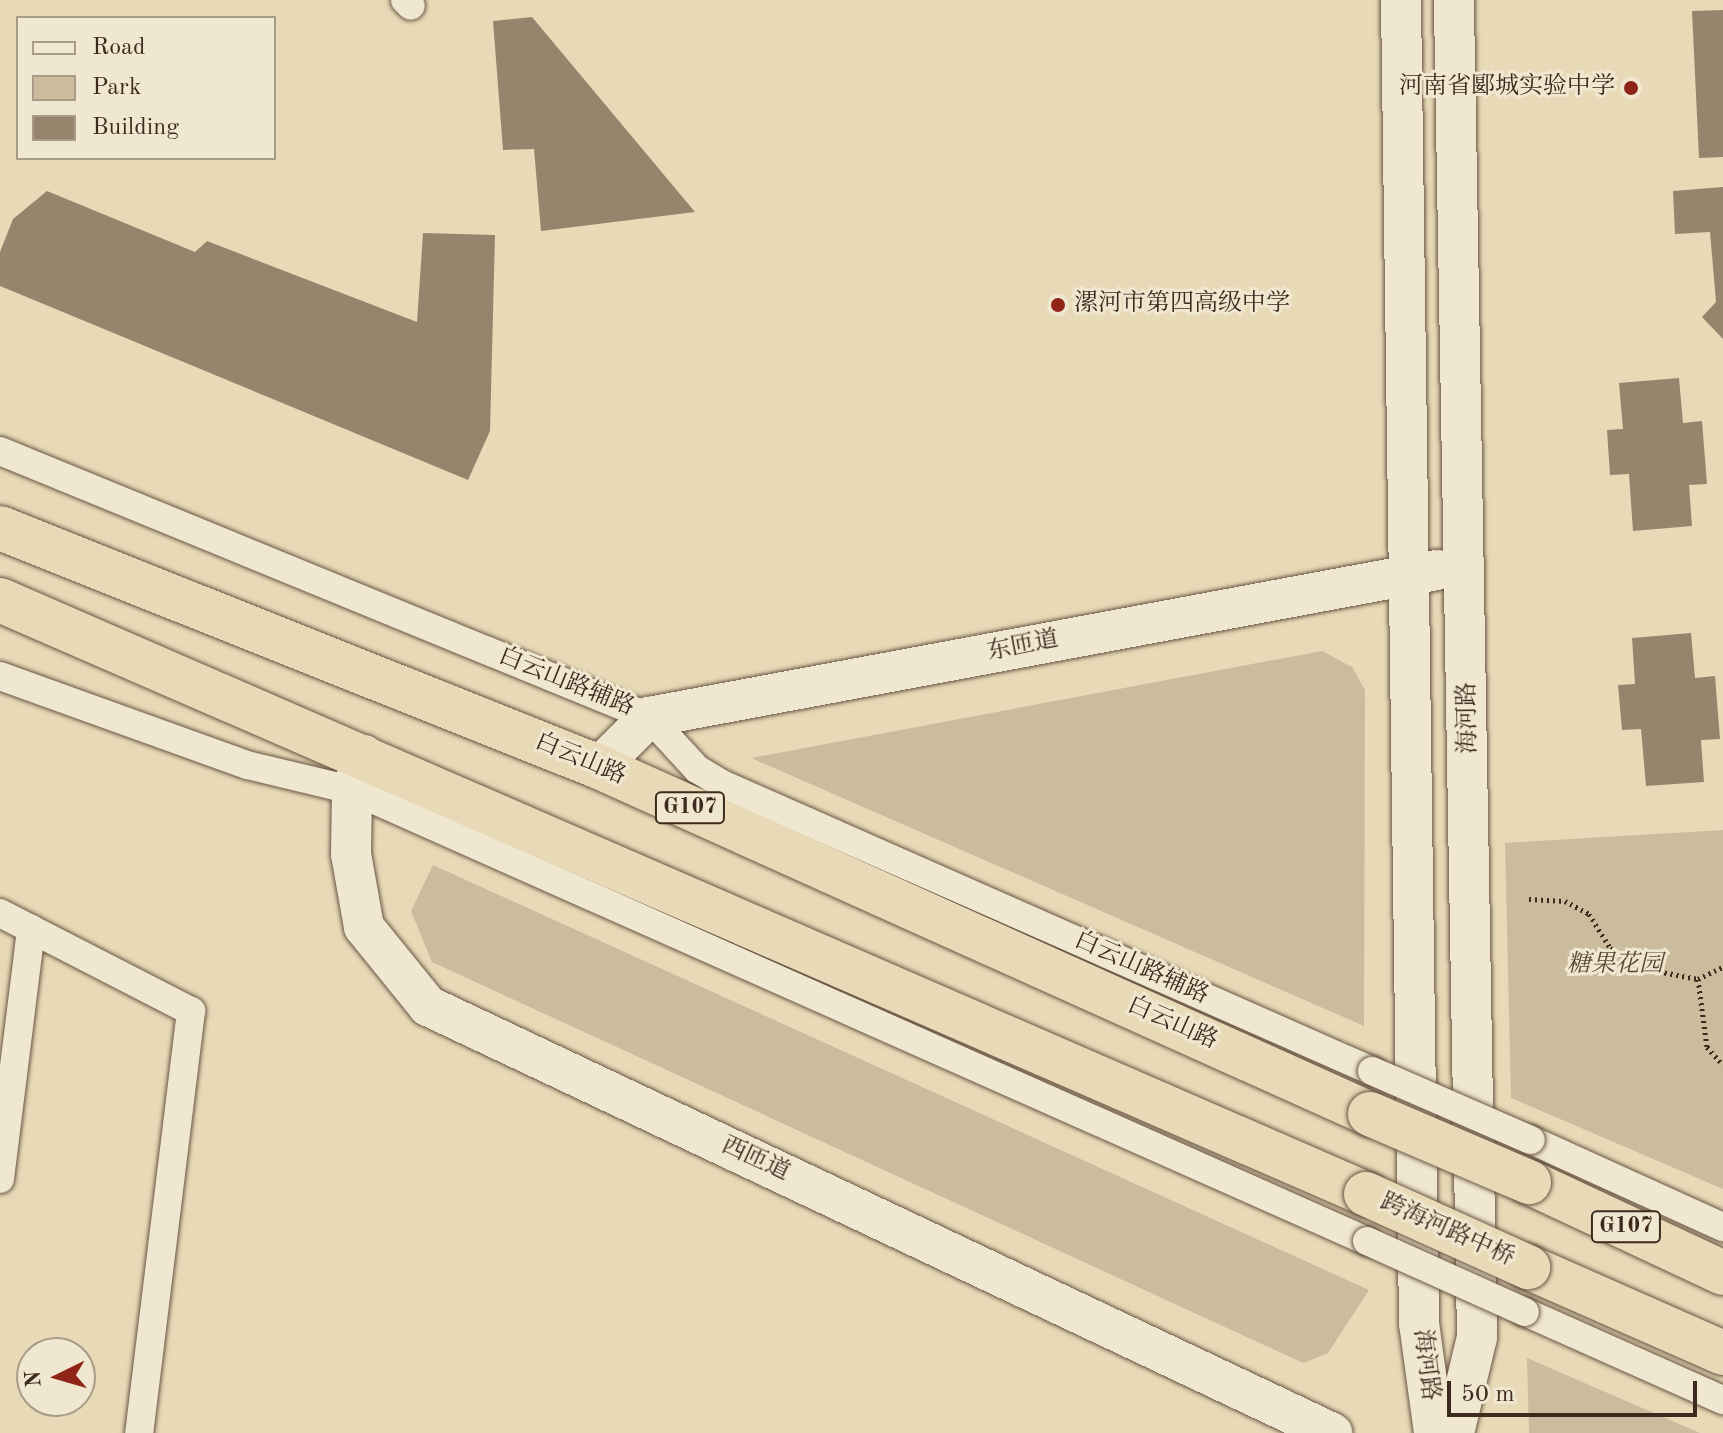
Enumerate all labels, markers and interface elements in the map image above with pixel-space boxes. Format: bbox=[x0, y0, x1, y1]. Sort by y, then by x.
legend bbox=[16, 16, 276, 160]
text: Road bbox=[92, 36, 145, 60]
place label: 河南省郾城实验中学 bbox=[1399, 74, 1615, 102]
text: Park bbox=[92, 76, 141, 100]
marker: 河南省郾城实验中学 bbox=[1622, 79, 1640, 97]
text: Building bbox=[92, 116, 179, 140]
place label: 漯河市第四高级中学 bbox=[1074, 291, 1290, 319]
marker: 漯河市第四高级中学 bbox=[1049, 296, 1067, 314]
street label: 东匝道 bbox=[985, 626, 1061, 668]
street label: 白云山路辅路 bbox=[494, 643, 638, 723]
street label: 海河路 bbox=[1454, 682, 1484, 754]
street label: 白云山路 bbox=[530, 728, 630, 792]
road number: G107 bbox=[654, 790, 726, 826]
street label: 白云山路辅路 bbox=[1069, 927, 1213, 1011]
park label: 糖果花园 bbox=[1567, 952, 1663, 980]
street label: 白云山路 bbox=[1122, 991, 1222, 1057]
street label: 西匝道 bbox=[716, 1132, 794, 1188]
street label: 跨海河路中桥 bbox=[1375, 1189, 1519, 1273]
road number: G107 bbox=[1590, 1209, 1662, 1245]
street label: 海河路 bbox=[1406, 1328, 1444, 1402]
north arrow bbox=[16, 1337, 96, 1417]
scale bar bbox=[1451, 1365, 1701, 1415]
text: N bbox=[22, 1370, 46, 1388]
text: 50 m bbox=[1461, 1383, 1515, 1407]

